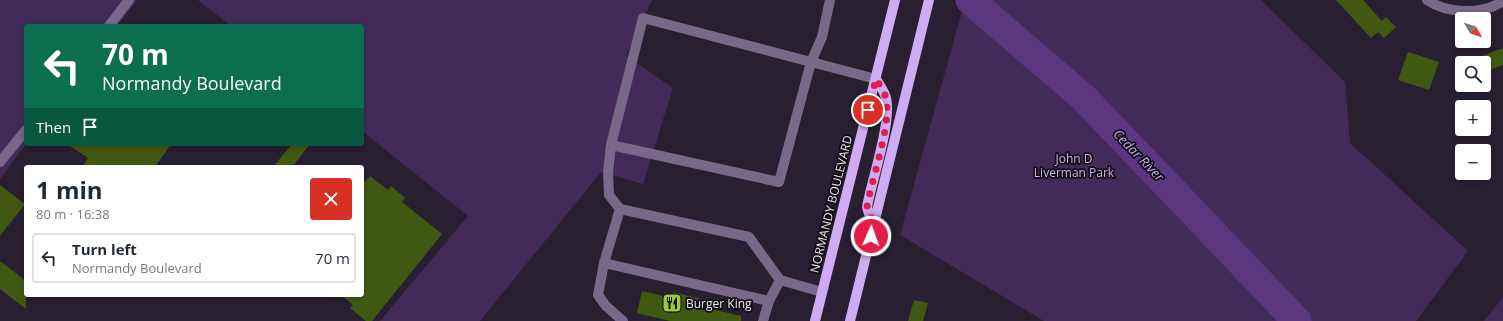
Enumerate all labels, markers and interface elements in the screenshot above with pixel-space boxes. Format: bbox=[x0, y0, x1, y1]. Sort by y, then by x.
north arrow bbox=[1455, 12, 1491, 48]
map controls bbox=[1455, 12, 1491, 180]
text: 70 m bbox=[102, 35, 169, 73]
icon: left bbox=[36, 40, 88, 92]
button: search bbox=[1455, 56, 1491, 92]
text: Normandy Boulevard bbox=[102, 71, 282, 95]
pin bbox=[851, 93, 885, 127]
icon: arrive bbox=[857, 99, 879, 121]
button: + bbox=[1455, 100, 1491, 136]
icon: arrive bbox=[79, 116, 101, 138]
text: Then bbox=[36, 117, 71, 137]
water label: Cedar River bbox=[1110, 125, 1169, 186]
street label: NORMANDY BOULEVARD bbox=[806, 133, 856, 275]
button: − bbox=[1455, 144, 1491, 180]
park label: John D Liverman Park bbox=[1034, 150, 1115, 181]
text: 1 min bbox=[36, 173, 103, 206]
button: close bbox=[310, 178, 352, 220]
text: 80 m · 16:38 bbox=[36, 205, 110, 223]
position arrow bbox=[850, 215, 892, 257]
text: Turn left bbox=[72, 239, 137, 259]
icon: left bbox=[38, 247, 60, 269]
text: 70 m bbox=[315, 248, 350, 268]
text: Normandy Boulevard bbox=[72, 259, 202, 277]
restaurant icon: Burger King bbox=[661, 292, 683, 314]
place label: Burger King bbox=[686, 295, 752, 312]

